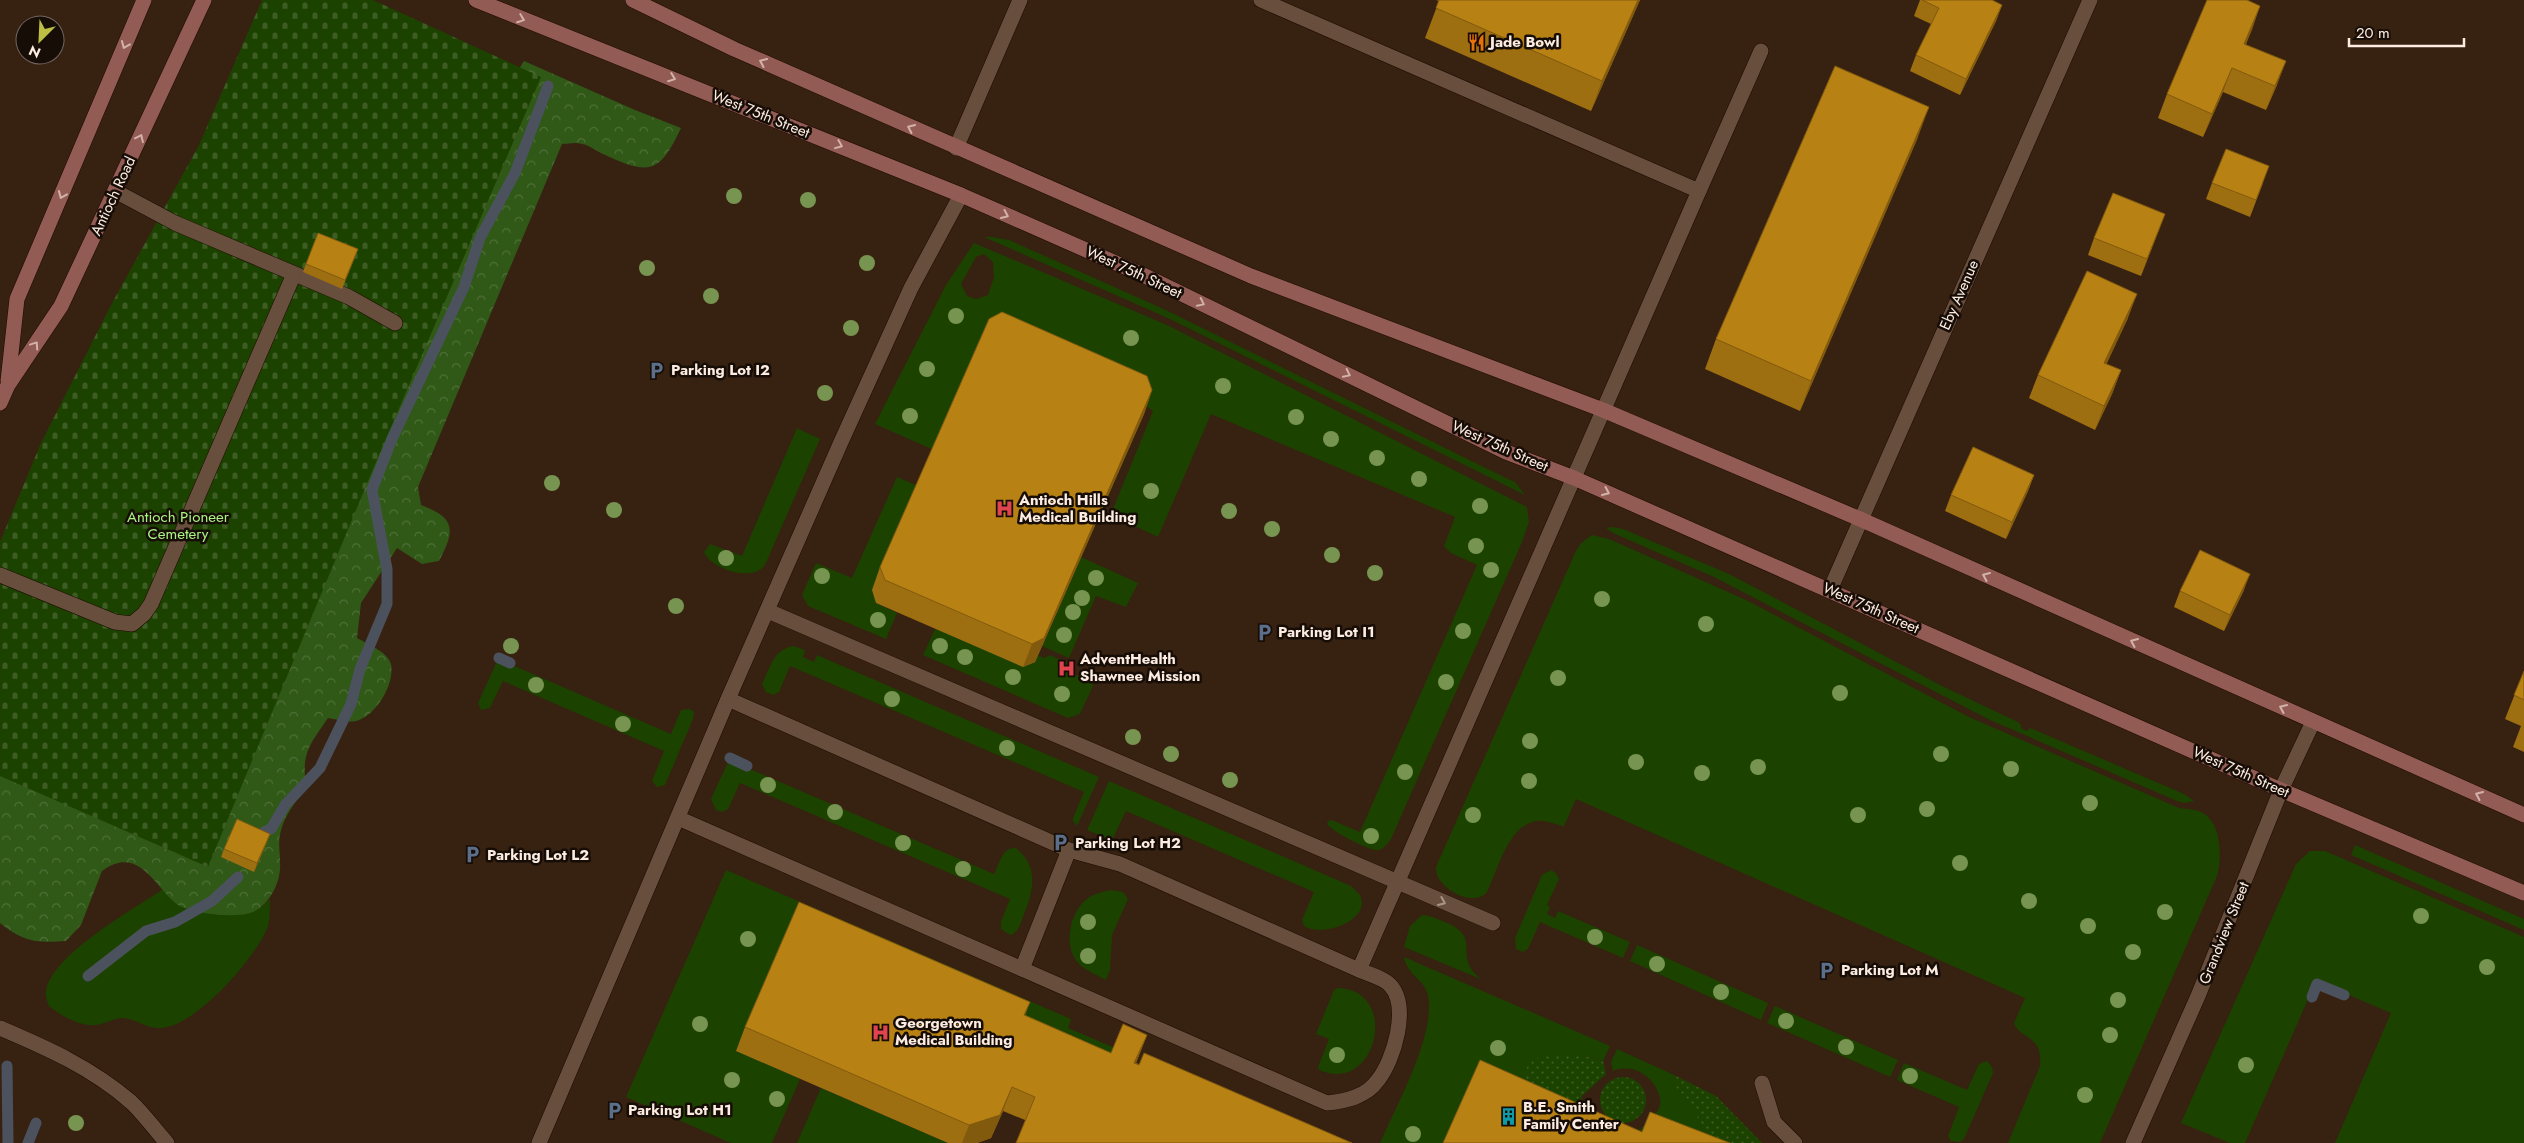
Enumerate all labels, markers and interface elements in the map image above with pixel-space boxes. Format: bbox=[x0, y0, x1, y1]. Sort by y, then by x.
one-way arrow bbox=[516, 13, 524, 23]
north arrow bbox=[15, 15, 65, 65]
scale bar bbox=[2349, 15, 2464, 47]
text: 20 m bbox=[2356, 22, 2390, 44]
place label: Jade Bowl bbox=[1487, 31, 1559, 53]
restaurant icon: Jade Bowl bbox=[1466, 32, 1486, 52]
text: N bbox=[26, 40, 44, 63]
one-way arrow bbox=[120, 40, 131, 49]
one-way arrow bbox=[759, 58, 768, 69]
one-way arrow bbox=[667, 72, 676, 83]
street label: West 75th Street bbox=[709, 84, 814, 144]
one-way arrow bbox=[907, 124, 916, 135]
one-way arrow bbox=[134, 134, 144, 143]
one-way arrow bbox=[834, 139, 843, 149]
street label: Antioch Road bbox=[85, 153, 141, 239]
one-way arrow bbox=[57, 190, 68, 199]
one-way arrow bbox=[1000, 208, 1009, 219]
street label: West 75th Street bbox=[1082, 240, 1186, 304]
street label: Eby Avenue bbox=[1934, 256, 1984, 333]
one-way arrow bbox=[1196, 297, 1205, 307]
one-way arrow bbox=[29, 341, 38, 351]
place label: Parking Lot I2 bbox=[671, 359, 770, 381]
parking icon: Parking Lot I2 bbox=[647, 360, 667, 380]
one-way arrow bbox=[1342, 368, 1351, 379]
street label: West 75th Street bbox=[1448, 415, 1552, 477]
one-way arrow bbox=[1601, 486, 1610, 497]
place label: Antioch Hills Medical Building bbox=[1018, 489, 1136, 528]
hospital icon: Antioch Hills Medical Building bbox=[995, 499, 1015, 519]
park label: Antioch Pioneer Cemetery bbox=[127, 506, 230, 545]
one-way arrow bbox=[1982, 571, 1991, 582]
street label: West 75th Street bbox=[1819, 577, 1923, 639]
place label: Parking Lot I1 bbox=[1278, 621, 1375, 643]
parking icon: Parking Lot I1 bbox=[1254, 622, 1274, 642]
one-way arrow bbox=[2130, 637, 2139, 648]
place label: AdventHealth Shawnee Mission bbox=[1079, 648, 1200, 687]
hospital icon: AdventHealth Shawnee Mission bbox=[1056, 658, 1076, 678]
one-way arrow bbox=[2279, 704, 2288, 715]
street label: West 75th Street bbox=[2189, 741, 2293, 803]
one-way arrow bbox=[2475, 791, 2484, 802]
place label: Parking Lot H2 bbox=[1075, 832, 1181, 854]
parking icon: Parking Lot H2 bbox=[1051, 833, 1071, 853]
place label: Parking Lot L2 bbox=[487, 844, 589, 866]
parking icon: Parking Lot L2 bbox=[463, 845, 483, 865]
street label: Grandview Street bbox=[2193, 878, 2255, 988]
one-way arrow bbox=[1437, 895, 1446, 906]
place label: Parking Lot M bbox=[1841, 959, 1939, 981]
parking icon: Parking Lot M bbox=[1817, 960, 1837, 980]
place label: Georgetown Medical Building bbox=[895, 1012, 1012, 1051]
hospital icon: Georgetown Medical Building bbox=[871, 1022, 891, 1042]
place label: B.E. Smith Family Center bbox=[1523, 1096, 1620, 1135]
place label: Parking Lot H1 bbox=[628, 1099, 732, 1121]
parking icon: Parking Lot H1 bbox=[604, 1100, 624, 1120]
building icon: B.E. Smith Family Center bbox=[1499, 1106, 1519, 1126]

